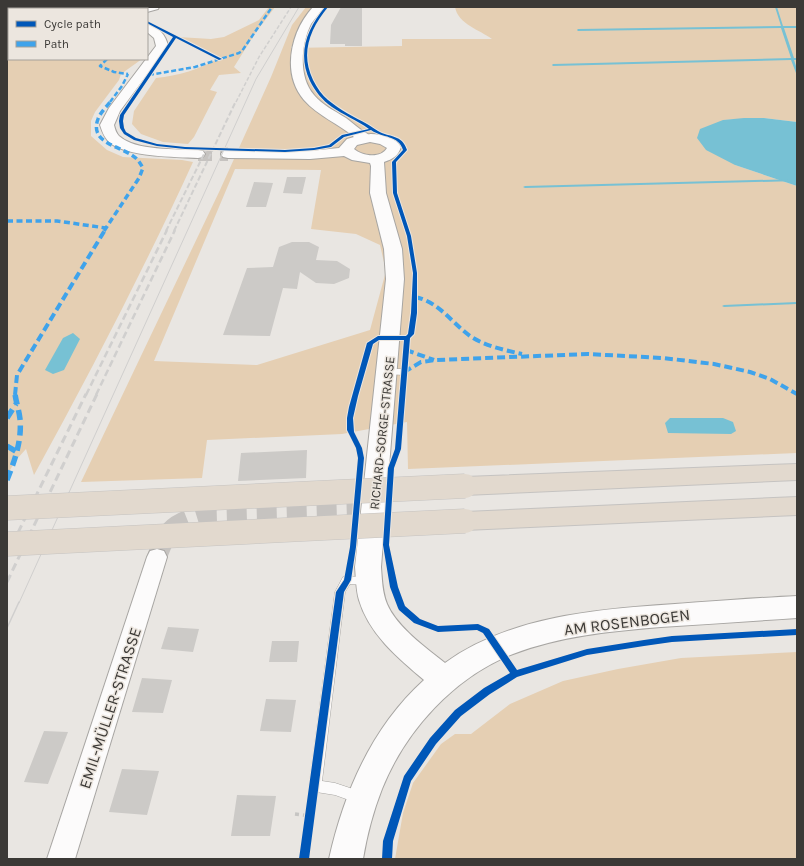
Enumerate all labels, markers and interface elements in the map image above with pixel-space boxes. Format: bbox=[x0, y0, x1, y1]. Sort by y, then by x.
legend bbox=[8, 8, 148, 60]
text: Cycle path bbox=[44, 17, 101, 31]
text: Path bbox=[44, 37, 69, 51]
street label: RICHARD-SORGE-STRASSE bbox=[366, 356, 398, 510]
street label: AM ROSENBOGEN bbox=[563, 605, 691, 639]
street label: EMIL-MÜLLER-STRASSE bbox=[75, 625, 145, 791]

